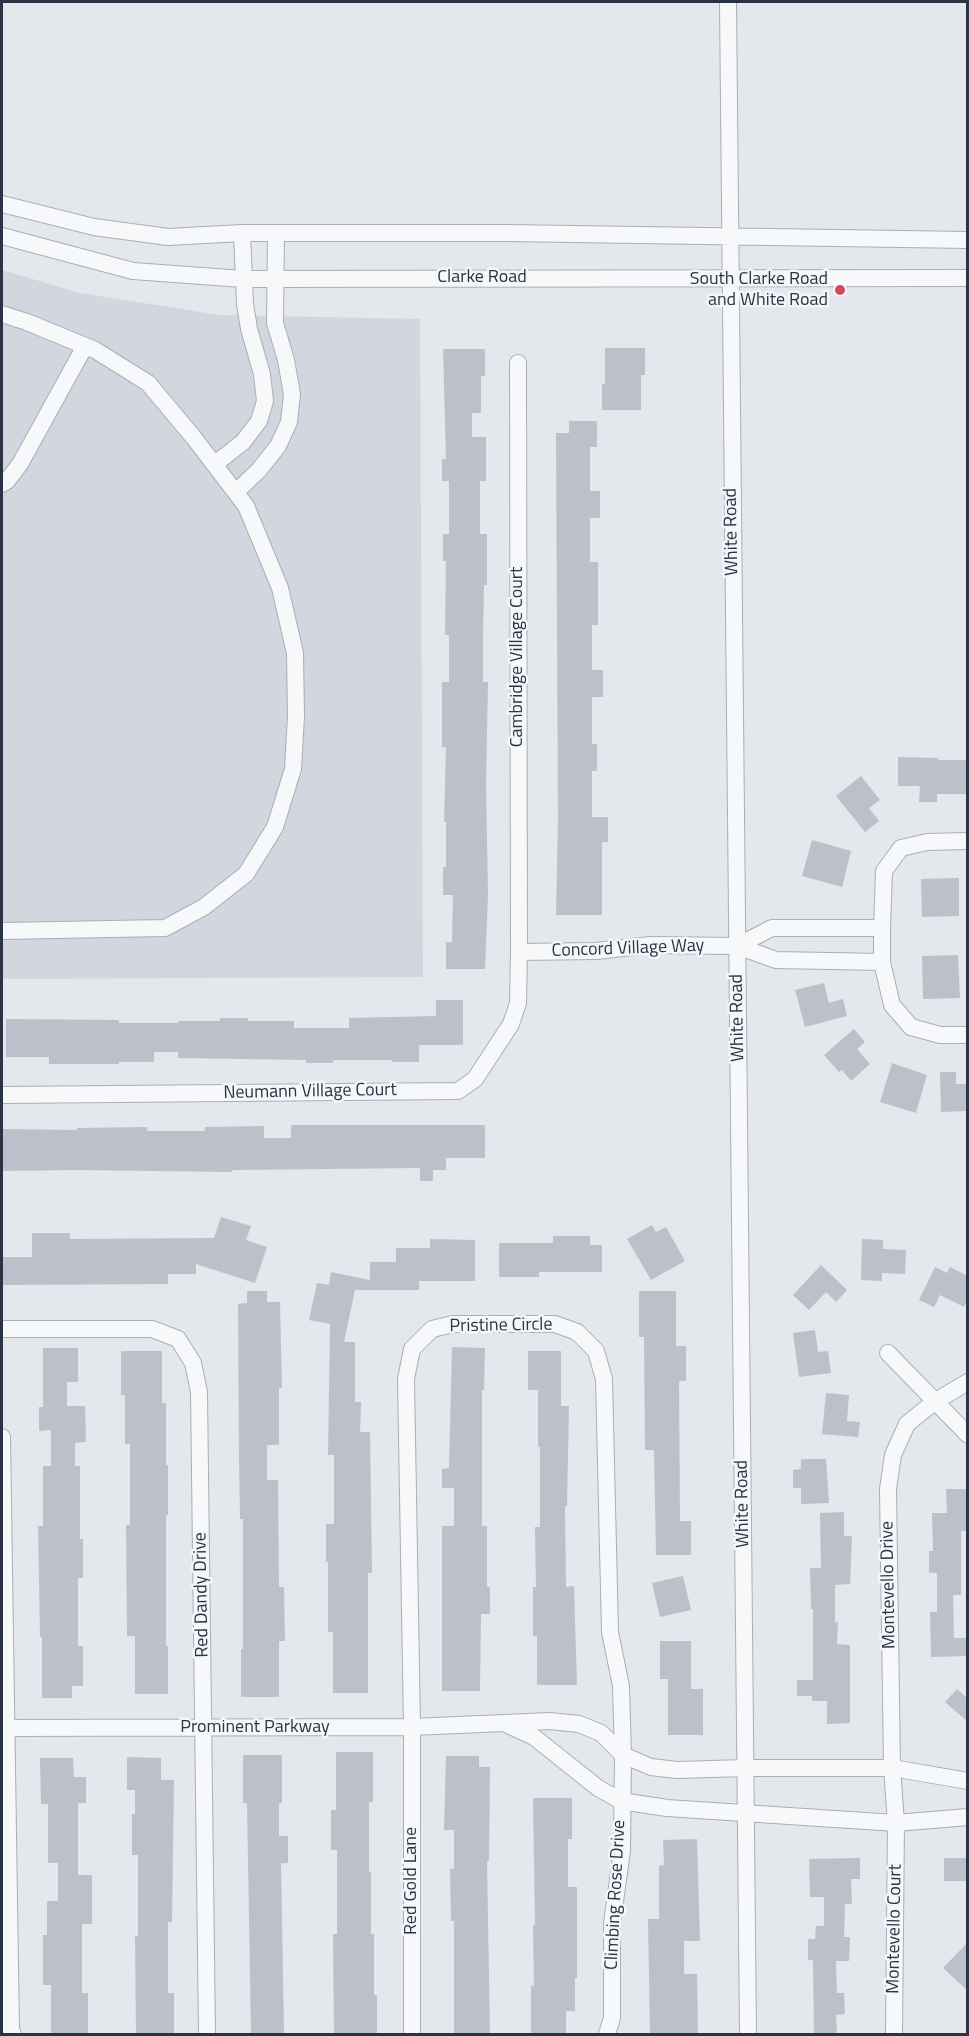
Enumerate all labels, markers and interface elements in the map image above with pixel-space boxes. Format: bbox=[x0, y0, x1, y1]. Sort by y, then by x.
street label: Clarke Road bbox=[437, 267, 527, 289]
place label: South Clarke Road and White Road bbox=[690, 269, 828, 312]
marker: South Clarke Road and White Road bbox=[833, 283, 847, 297]
street label: White Road bbox=[720, 488, 744, 576]
street label: Cambridge Village Court bbox=[507, 567, 529, 747]
street label: Concord Village Way bbox=[551, 936, 705, 962]
street label: White Road bbox=[726, 974, 750, 1062]
street label: Neumann Village Court bbox=[223, 1080, 397, 1104]
street label: Pristine Circle bbox=[449, 1314, 553, 1338]
street label: White Road bbox=[731, 1460, 755, 1548]
street label: Montevello Drive bbox=[877, 1521, 901, 1649]
street label: Red Dandy Drive bbox=[190, 1532, 214, 1658]
street label: Prominent Parkway bbox=[180, 1717, 330, 1739]
street label: Climbing Rose Drive bbox=[601, 1819, 631, 1971]
street label: Red Gold Lane bbox=[401, 1827, 423, 1935]
street label: Montevello Court bbox=[883, 1864, 907, 1994]

